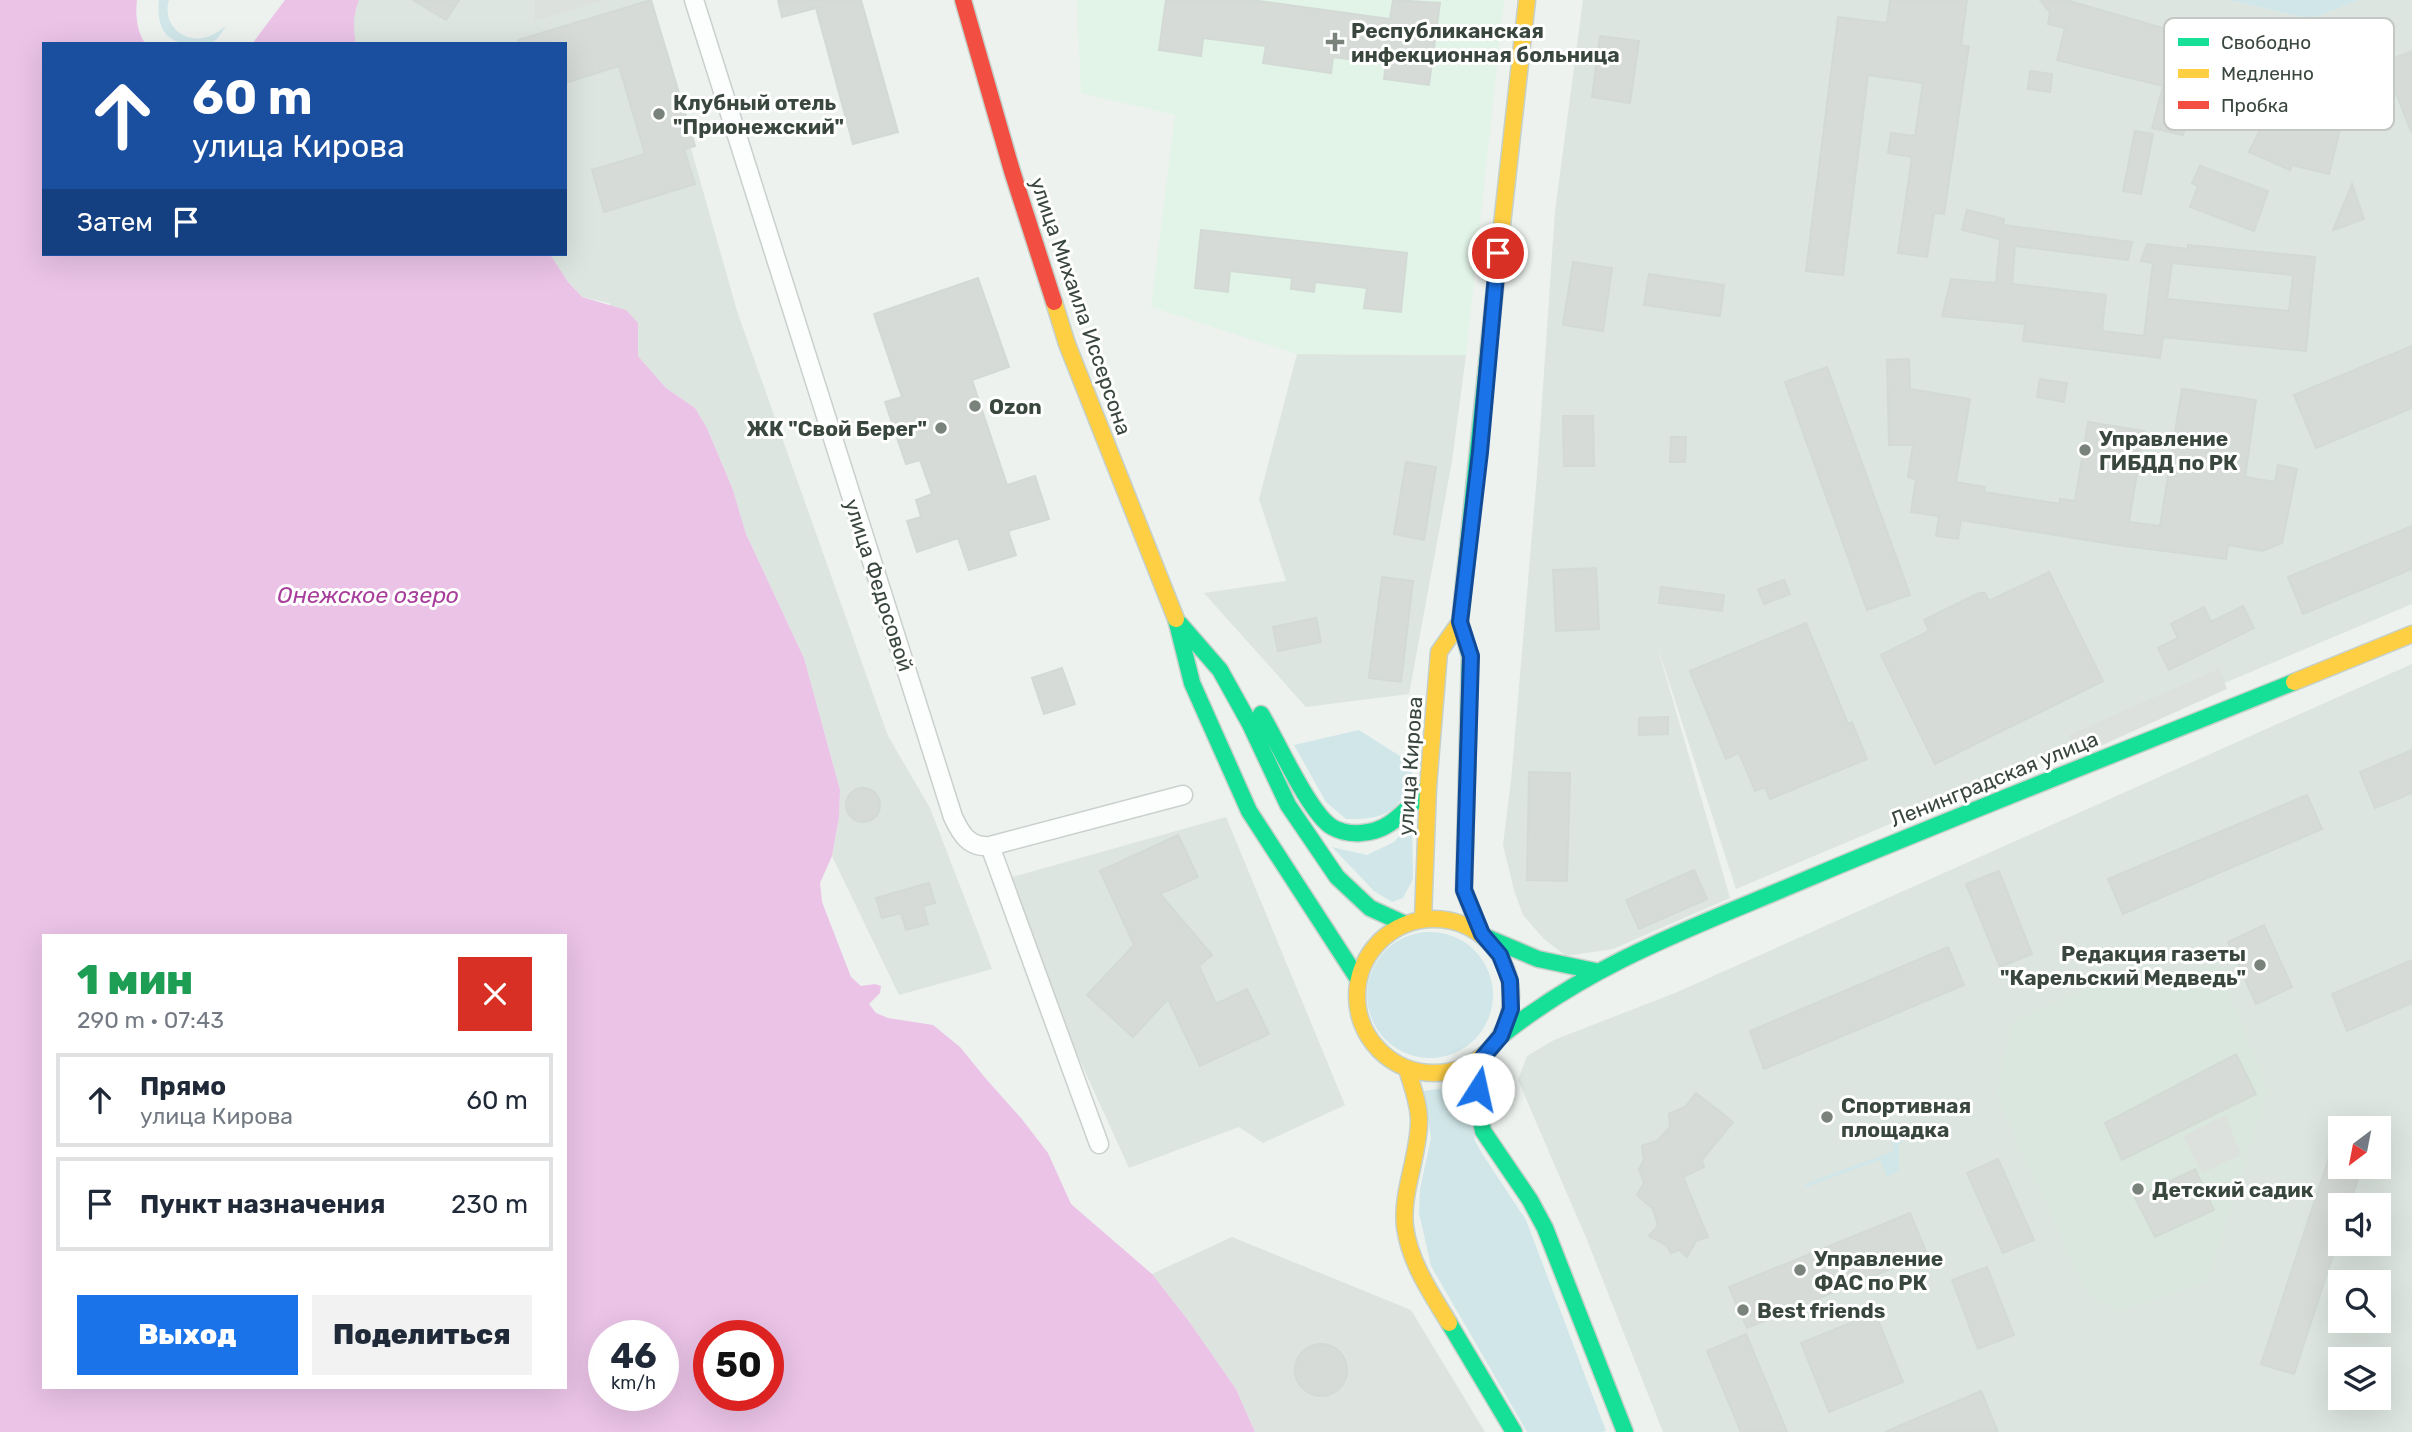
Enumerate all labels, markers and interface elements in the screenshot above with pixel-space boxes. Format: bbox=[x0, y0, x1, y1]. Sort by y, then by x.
place label: Республиканская инфекционная больница bbox=[1351, 18, 1620, 67]
legend bbox=[2164, 18, 2394, 130]
text: Свободно bbox=[2221, 31, 2311, 54]
marker: Республиканская инфекционная больница bbox=[1325, 32, 1345, 52]
text: Медленно bbox=[2221, 62, 2314, 85]
text: 60 m bbox=[192, 68, 313, 126]
icon: ahead bbox=[77, 70, 168, 161]
place label: Клубный отель "Прионежский" bbox=[673, 90, 844, 139]
text: Пробка bbox=[2221, 94, 2289, 117]
marker: Клубный отель "Прионежский" bbox=[651, 106, 667, 122]
text: улица Кирова bbox=[192, 127, 405, 165]
street label: улица Михаила Иссерсона bbox=[1025, 174, 1137, 438]
icon: arrive bbox=[167, 203, 205, 241]
text: Затем bbox=[77, 207, 153, 238]
pin bbox=[1468, 223, 1528, 283]
icon: arrive bbox=[1479, 234, 1517, 272]
place label: Ozon bbox=[989, 394, 1042, 419]
marker: Ozon bbox=[967, 398, 983, 414]
place label: ЖК "Свой Берег" bbox=[747, 416, 927, 441]
marker: ЖК "Свой Берег" bbox=[933, 420, 949, 436]
place label: Управление ГИБДД по РК bbox=[2099, 426, 2238, 475]
marker: Управление ГИБДД по РК bbox=[2077, 442, 2093, 458]
street label: улица Федосовой bbox=[839, 495, 919, 675]
water label: Онежское озеро bbox=[277, 581, 459, 609]
street label: улица Кирова bbox=[1393, 695, 1427, 837]
street label: Ленинградская улица bbox=[1886, 726, 2102, 832]
place label: Редакция газеты "Карельский Медведь" bbox=[2000, 941, 2246, 990]
text: 1 мин bbox=[77, 955, 193, 1005]
button: close bbox=[458, 957, 532, 1031]
marker: Редакция газеты "Карельский Медведь" bbox=[2252, 957, 2268, 973]
text: 290 m · 07:43 bbox=[77, 1006, 224, 1034]
position arrow bbox=[1441, 1052, 1515, 1126]
text: Прямо bbox=[140, 1071, 226, 1102]
icon: ahead bbox=[81, 1081, 119, 1119]
text: 60 m bbox=[466, 1085, 528, 1116]
place label: Спортивная площадка bbox=[1841, 1093, 1971, 1142]
text: улица Кирова bbox=[140, 1102, 293, 1130]
marker: Спортивная площадка bbox=[1819, 1109, 1835, 1125]
north arrow bbox=[2328, 1116, 2390, 1180]
map controls bbox=[2328, 1116, 2391, 1410]
place label: Детский садик bbox=[2152, 1177, 2314, 1202]
marker: Детский садик bbox=[2130, 1181, 2146, 1197]
icon: arrive bbox=[81, 1185, 119, 1223]
text: Пункт назначения bbox=[140, 1189, 385, 1220]
text: 230 m bbox=[451, 1189, 528, 1220]
button: sound bbox=[2328, 1193, 2391, 1256]
place label: Управление ФАС по РК bbox=[1814, 1246, 1943, 1295]
marker: Управление ФАС по РК bbox=[1792, 1262, 1808, 1278]
button: search bbox=[2328, 1270, 2391, 1333]
button: Выход bbox=[77, 1295, 298, 1375]
button: Поделиться bbox=[312, 1295, 532, 1375]
place label: Best friends bbox=[1757, 1298, 1885, 1323]
marker: Best friends bbox=[1735, 1302, 1751, 1318]
speed limit sign: 50 bbox=[693, 1320, 784, 1411]
text: 46 bbox=[610, 1335, 657, 1377]
button: layers bbox=[2328, 1347, 2391, 1410]
text: km/h bbox=[611, 1372, 656, 1394]

